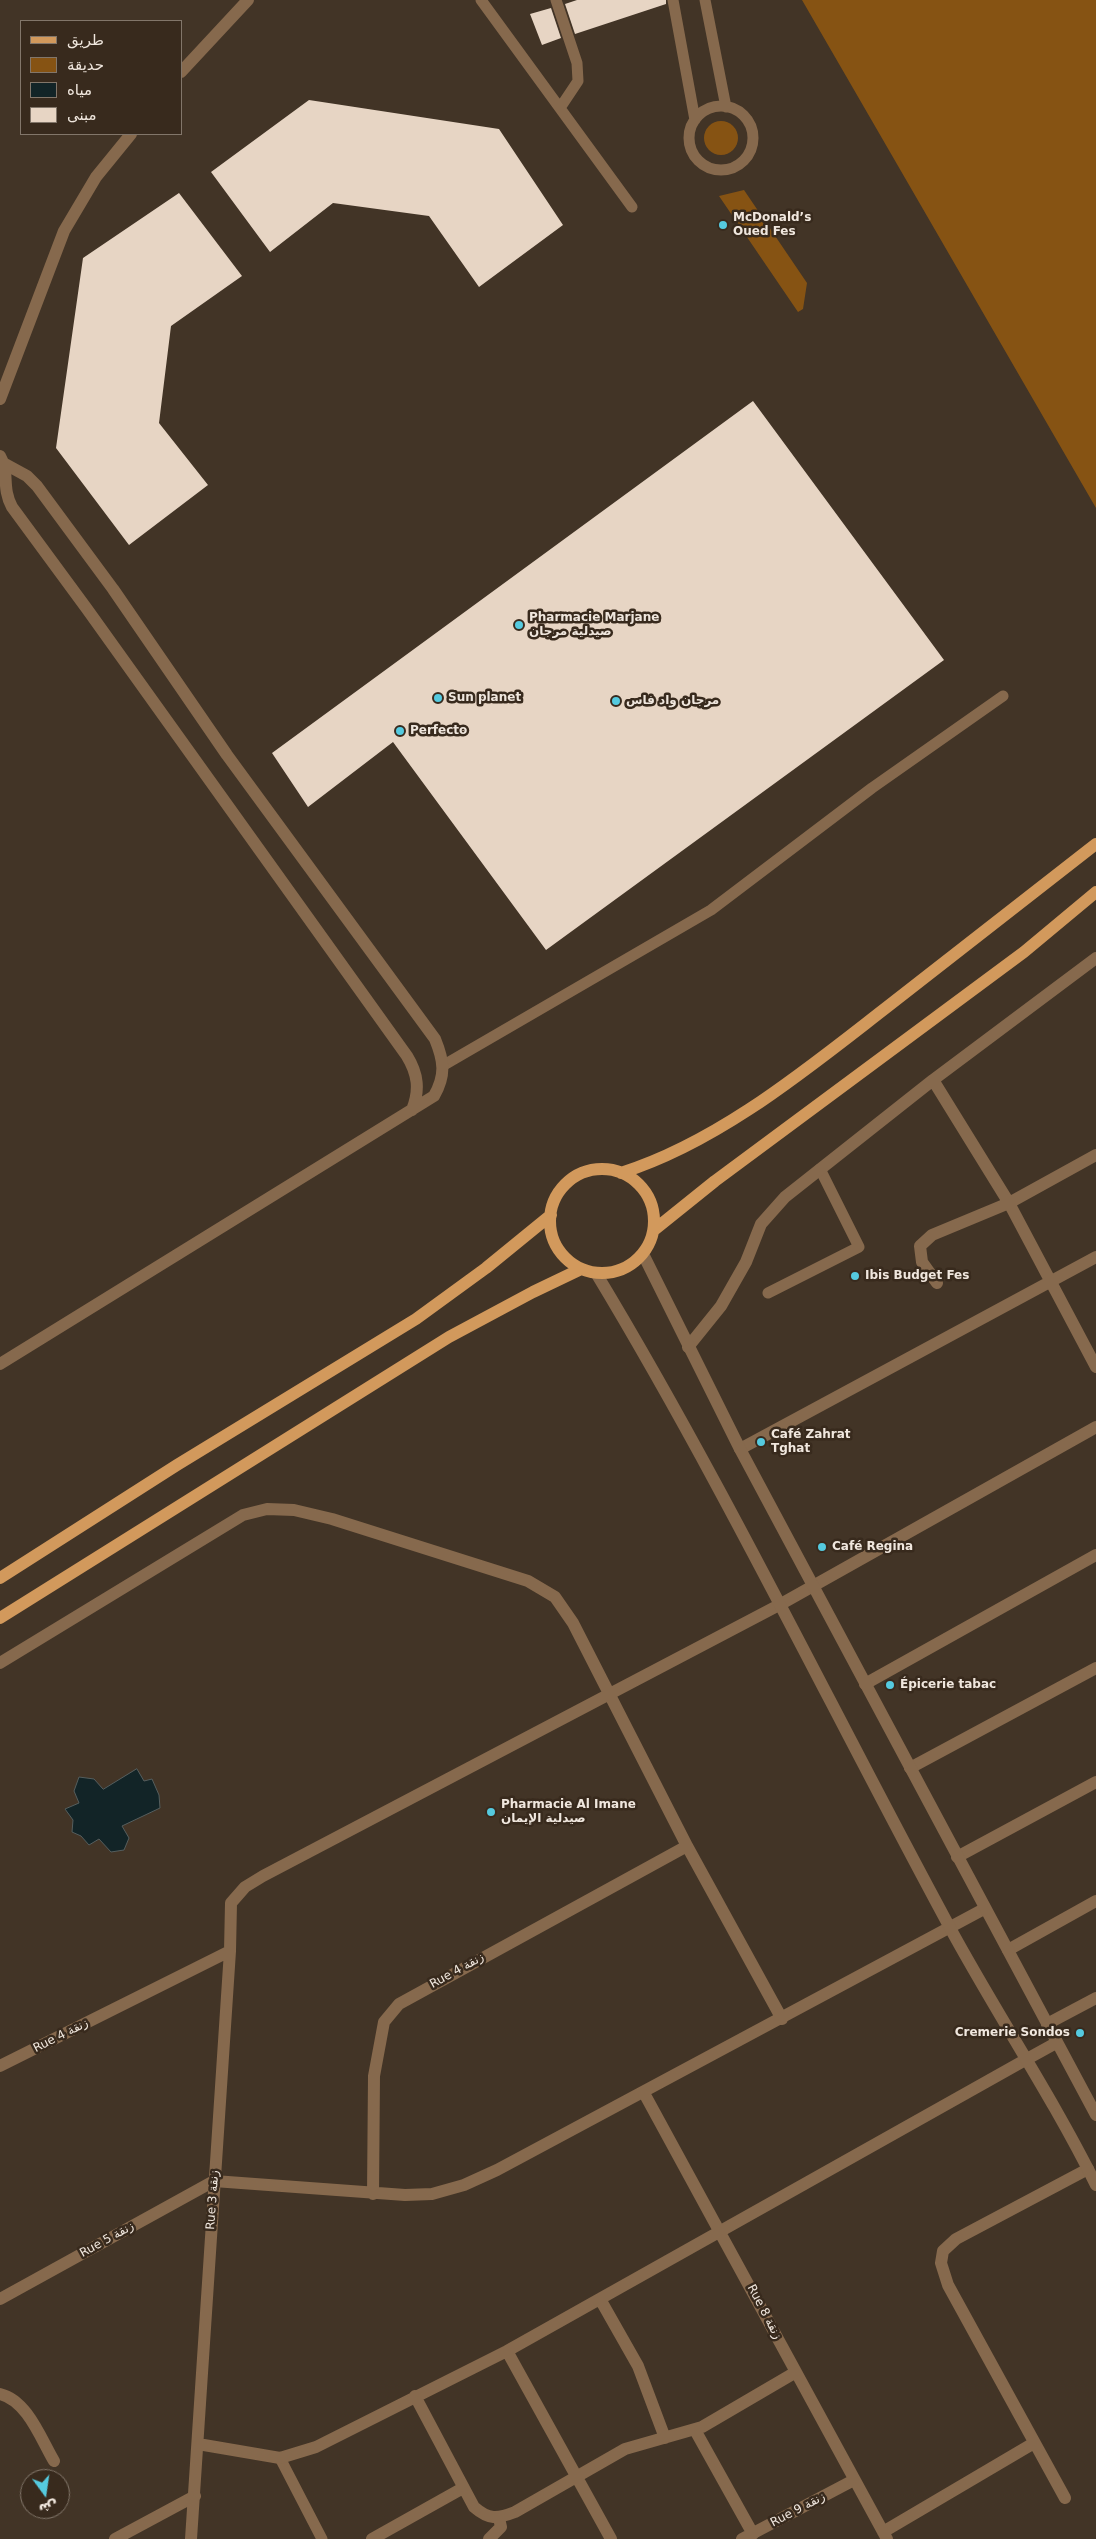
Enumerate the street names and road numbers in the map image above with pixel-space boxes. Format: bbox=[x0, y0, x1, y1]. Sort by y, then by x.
street label: Rue 4 زنقة bbox=[427, 1950, 487, 1992]
street label: Rue 4 زنقة bbox=[31, 2016, 91, 2056]
street label: Rue 3 زنقة bbox=[204, 2170, 222, 2230]
street label: Rue 5 زنقة bbox=[77, 2219, 137, 2261]
street label: Rue 8 زنقة bbox=[744, 2282, 784, 2342]
street label: Rue 9 زنقة bbox=[768, 2490, 828, 2530]

